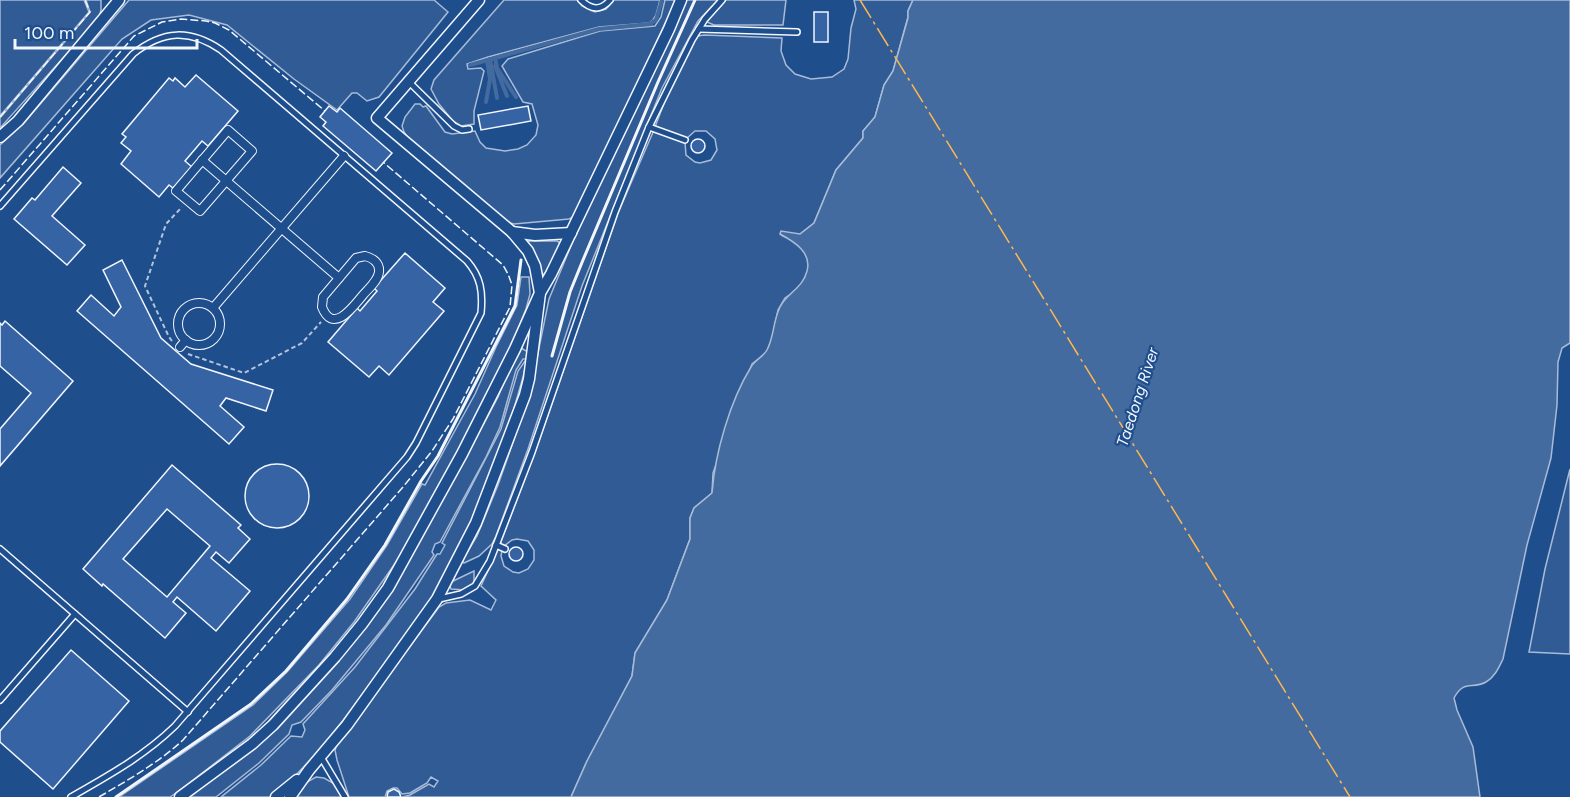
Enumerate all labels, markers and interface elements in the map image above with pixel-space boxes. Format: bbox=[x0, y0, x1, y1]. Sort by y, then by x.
scale bar bbox=[15, 12, 196, 50]
text: 100 m bbox=[24, 22, 74, 44]
water label: Taedong River bbox=[1113, 345, 1163, 449]

